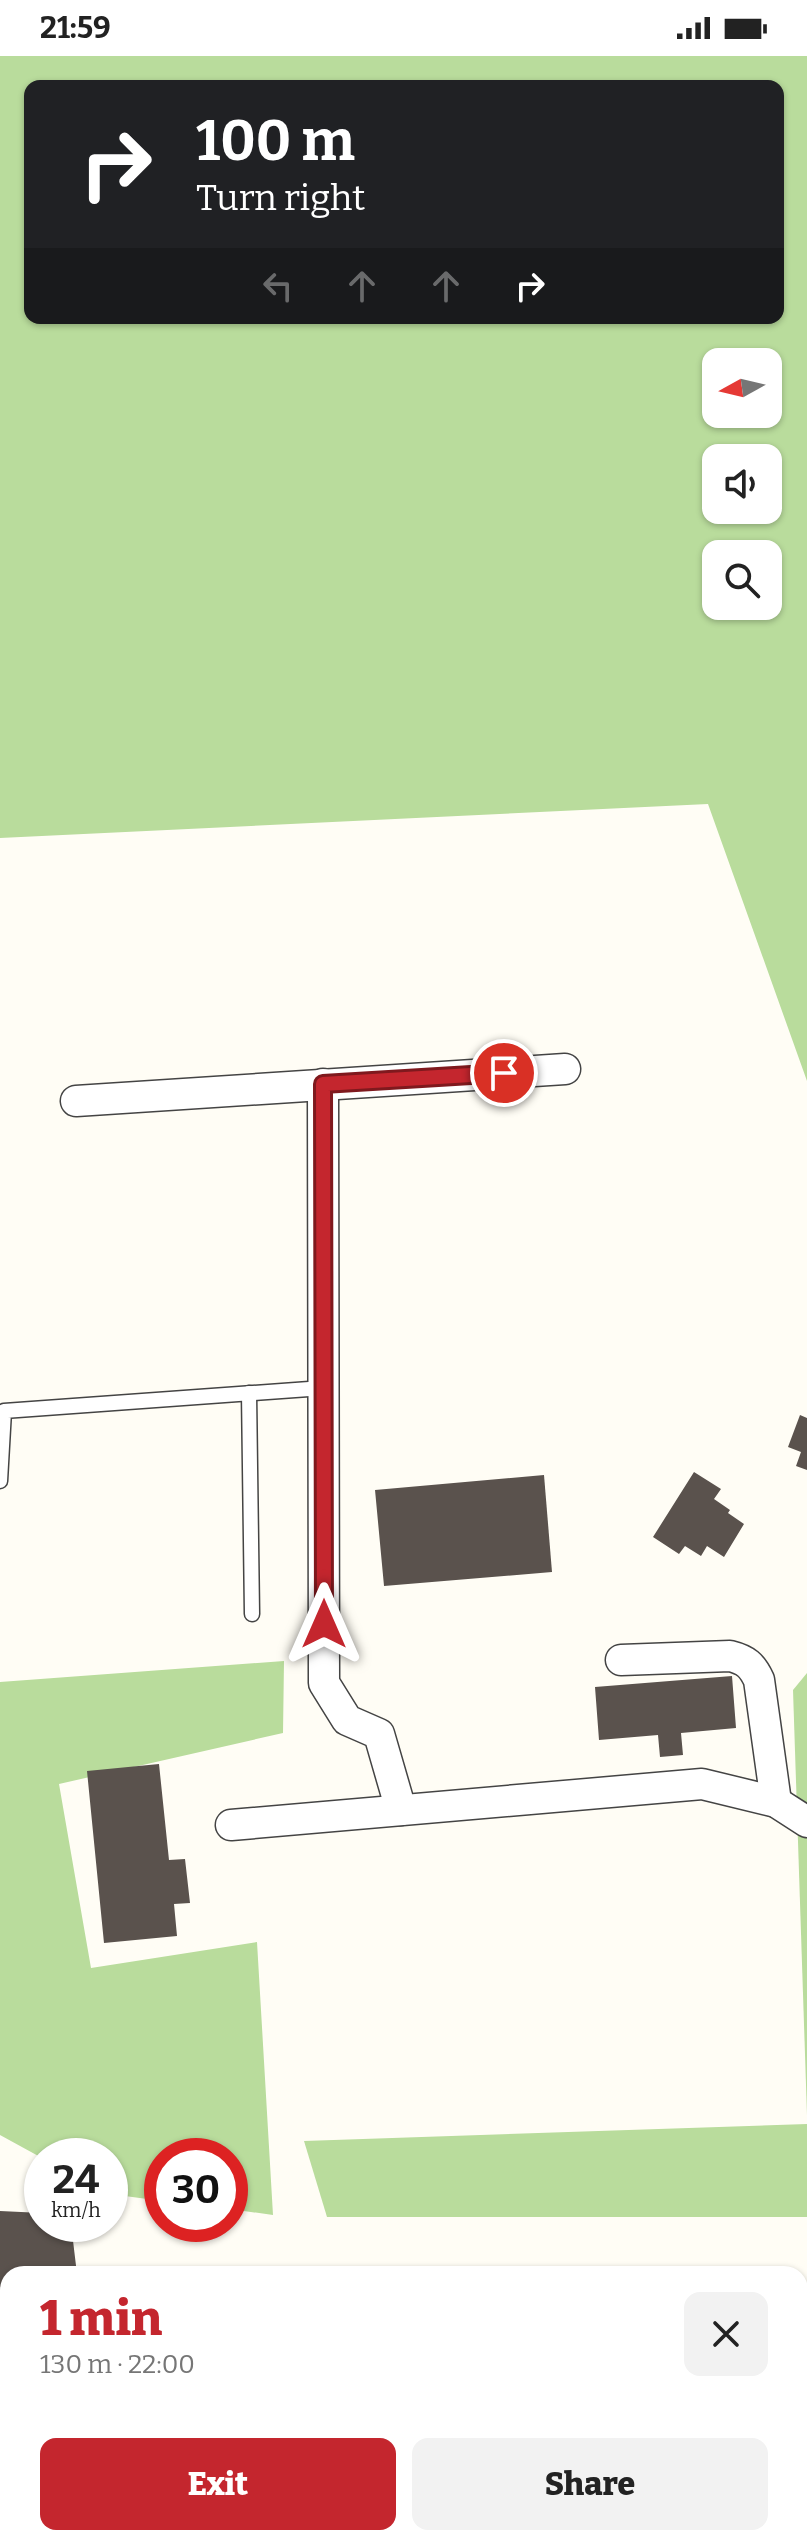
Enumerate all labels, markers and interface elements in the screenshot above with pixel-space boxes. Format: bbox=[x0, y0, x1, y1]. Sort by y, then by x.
text: 21:59 bbox=[40, 10, 111, 46]
text: 100 m bbox=[196, 108, 355, 175]
icon: right bbox=[64, 112, 168, 216]
text: Turn right bbox=[196, 176, 365, 220]
icon: left bbox=[256, 264, 300, 308]
icon: ahead bbox=[340, 264, 384, 308]
icon: ahead bbox=[424, 264, 468, 308]
icon: right bbox=[508, 264, 552, 308]
north arrow bbox=[702, 348, 782, 428]
map controls bbox=[702, 348, 782, 620]
button: sound bbox=[702, 444, 782, 524]
button: search bbox=[702, 540, 782, 620]
pin bbox=[470, 1039, 538, 1107]
icon: arrive bbox=[482, 1051, 526, 1095]
position arrow bbox=[282, 1582, 366, 1666]
speed limit sign: 30 bbox=[144, 2138, 248, 2242]
text: 24 bbox=[53, 2156, 99, 2204]
text: km/h bbox=[51, 2198, 101, 2222]
text: 1 min bbox=[40, 2290, 162, 2348]
button: close bbox=[684, 2292, 768, 2376]
text: 130 m · 22:00 bbox=[40, 2349, 195, 2380]
button: Exit bbox=[40, 2438, 396, 2530]
button: Share bbox=[412, 2438, 768, 2530]

